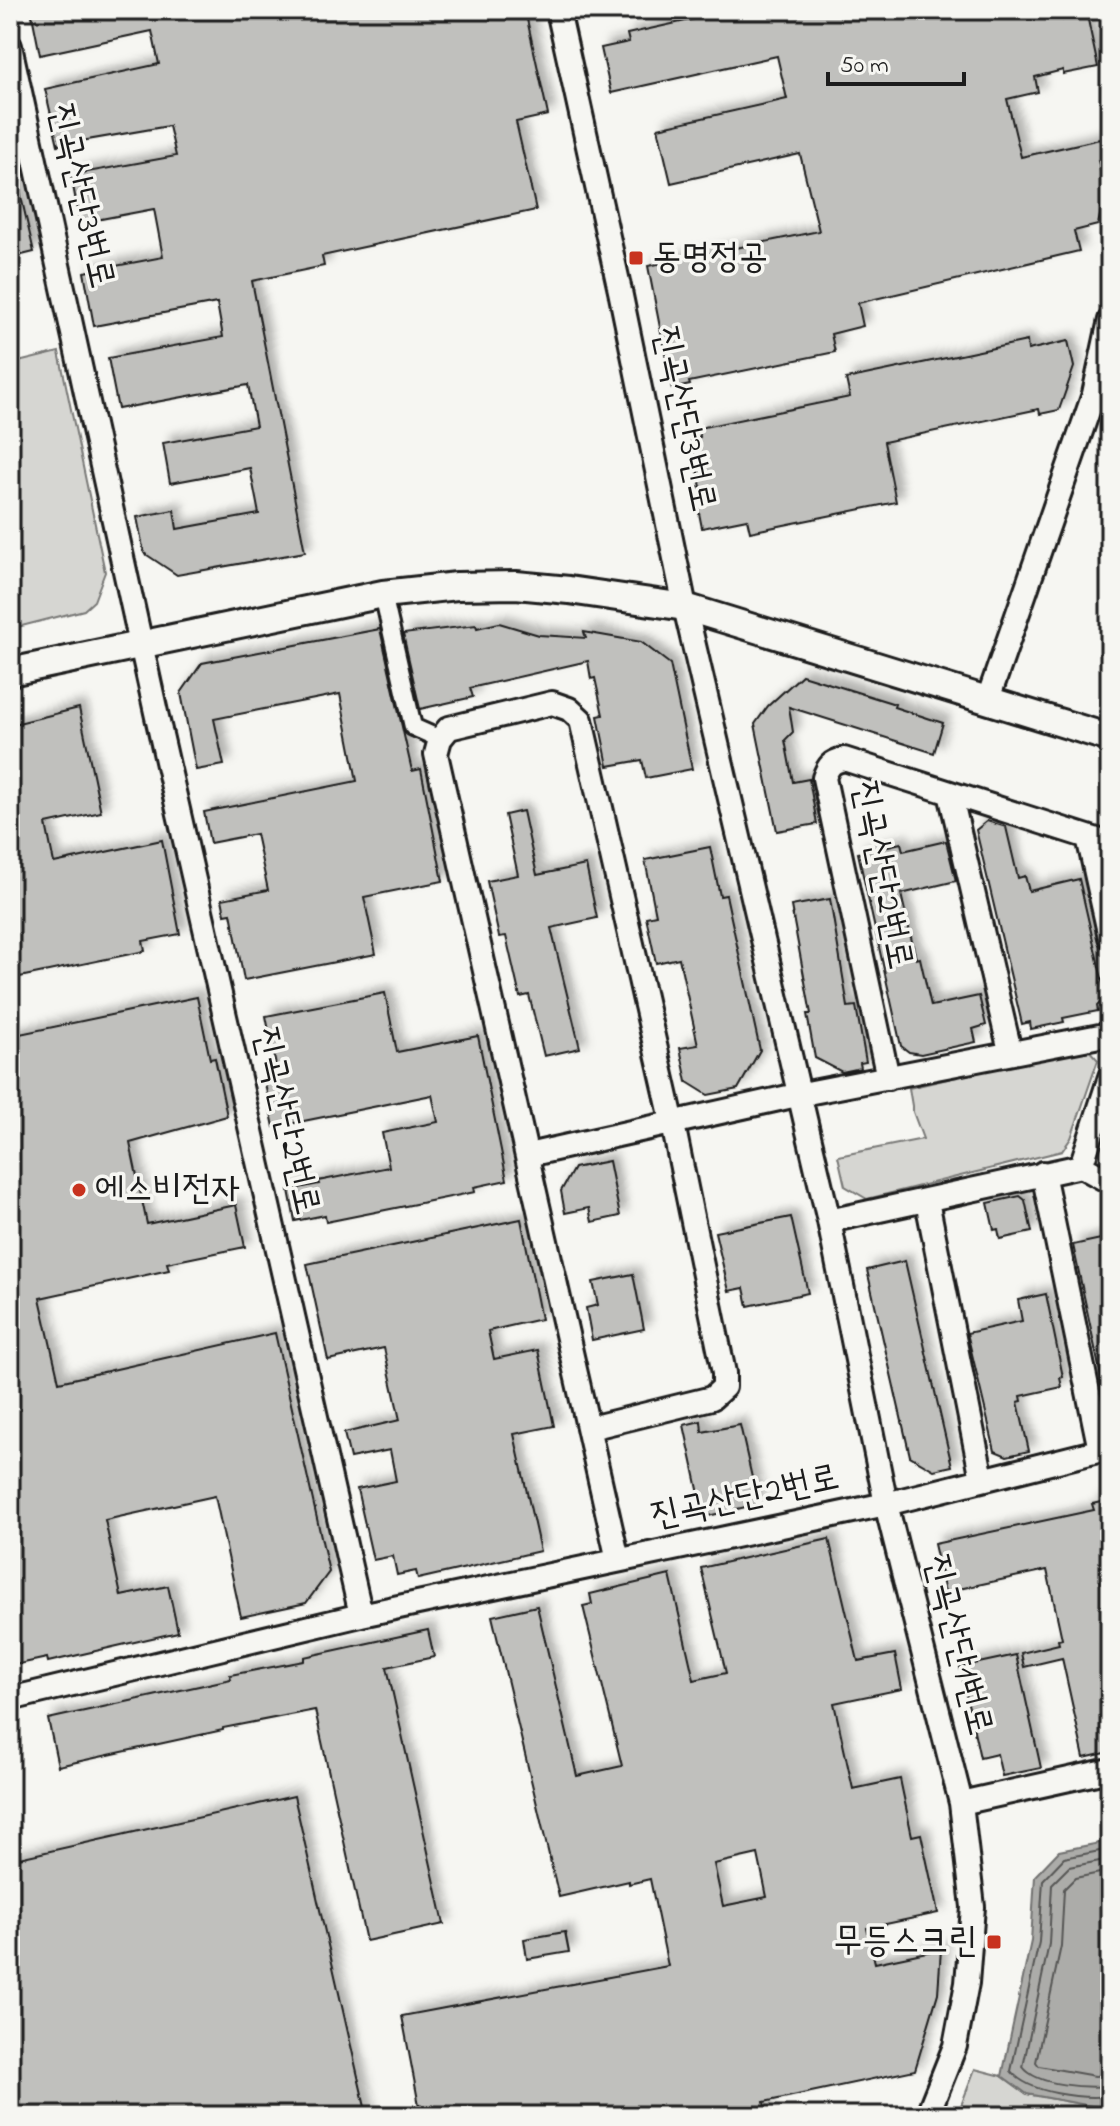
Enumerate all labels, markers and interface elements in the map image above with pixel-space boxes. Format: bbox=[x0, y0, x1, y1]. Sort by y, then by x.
scale bar bbox=[828, 36, 964, 86]
text: 50 m bbox=[840, 49, 889, 84]
street label: 진곡산단3번로 bbox=[33, 98, 127, 294]
place label: 동명정공 bbox=[652, 232, 768, 285]
marker: 동명정공 bbox=[627, 249, 645, 267]
street label: 진곡산단3번로 bbox=[637, 321, 729, 517]
street label: 진곡산단2번로 bbox=[837, 776, 925, 974]
street label: 진곡산단2번로 bbox=[238, 1022, 332, 1220]
place label: 에스비전자 bbox=[95, 1164, 240, 1217]
marker: 에스비전자 bbox=[70, 1181, 88, 1199]
street label: 진곡산단2번로 bbox=[646, 1452, 844, 1544]
street label: 진곡산단1번로 bbox=[909, 1549, 1005, 1741]
place label: 무등스크린 bbox=[833, 1916, 978, 1969]
marker: 무등스크린 bbox=[985, 1933, 1003, 1951]

